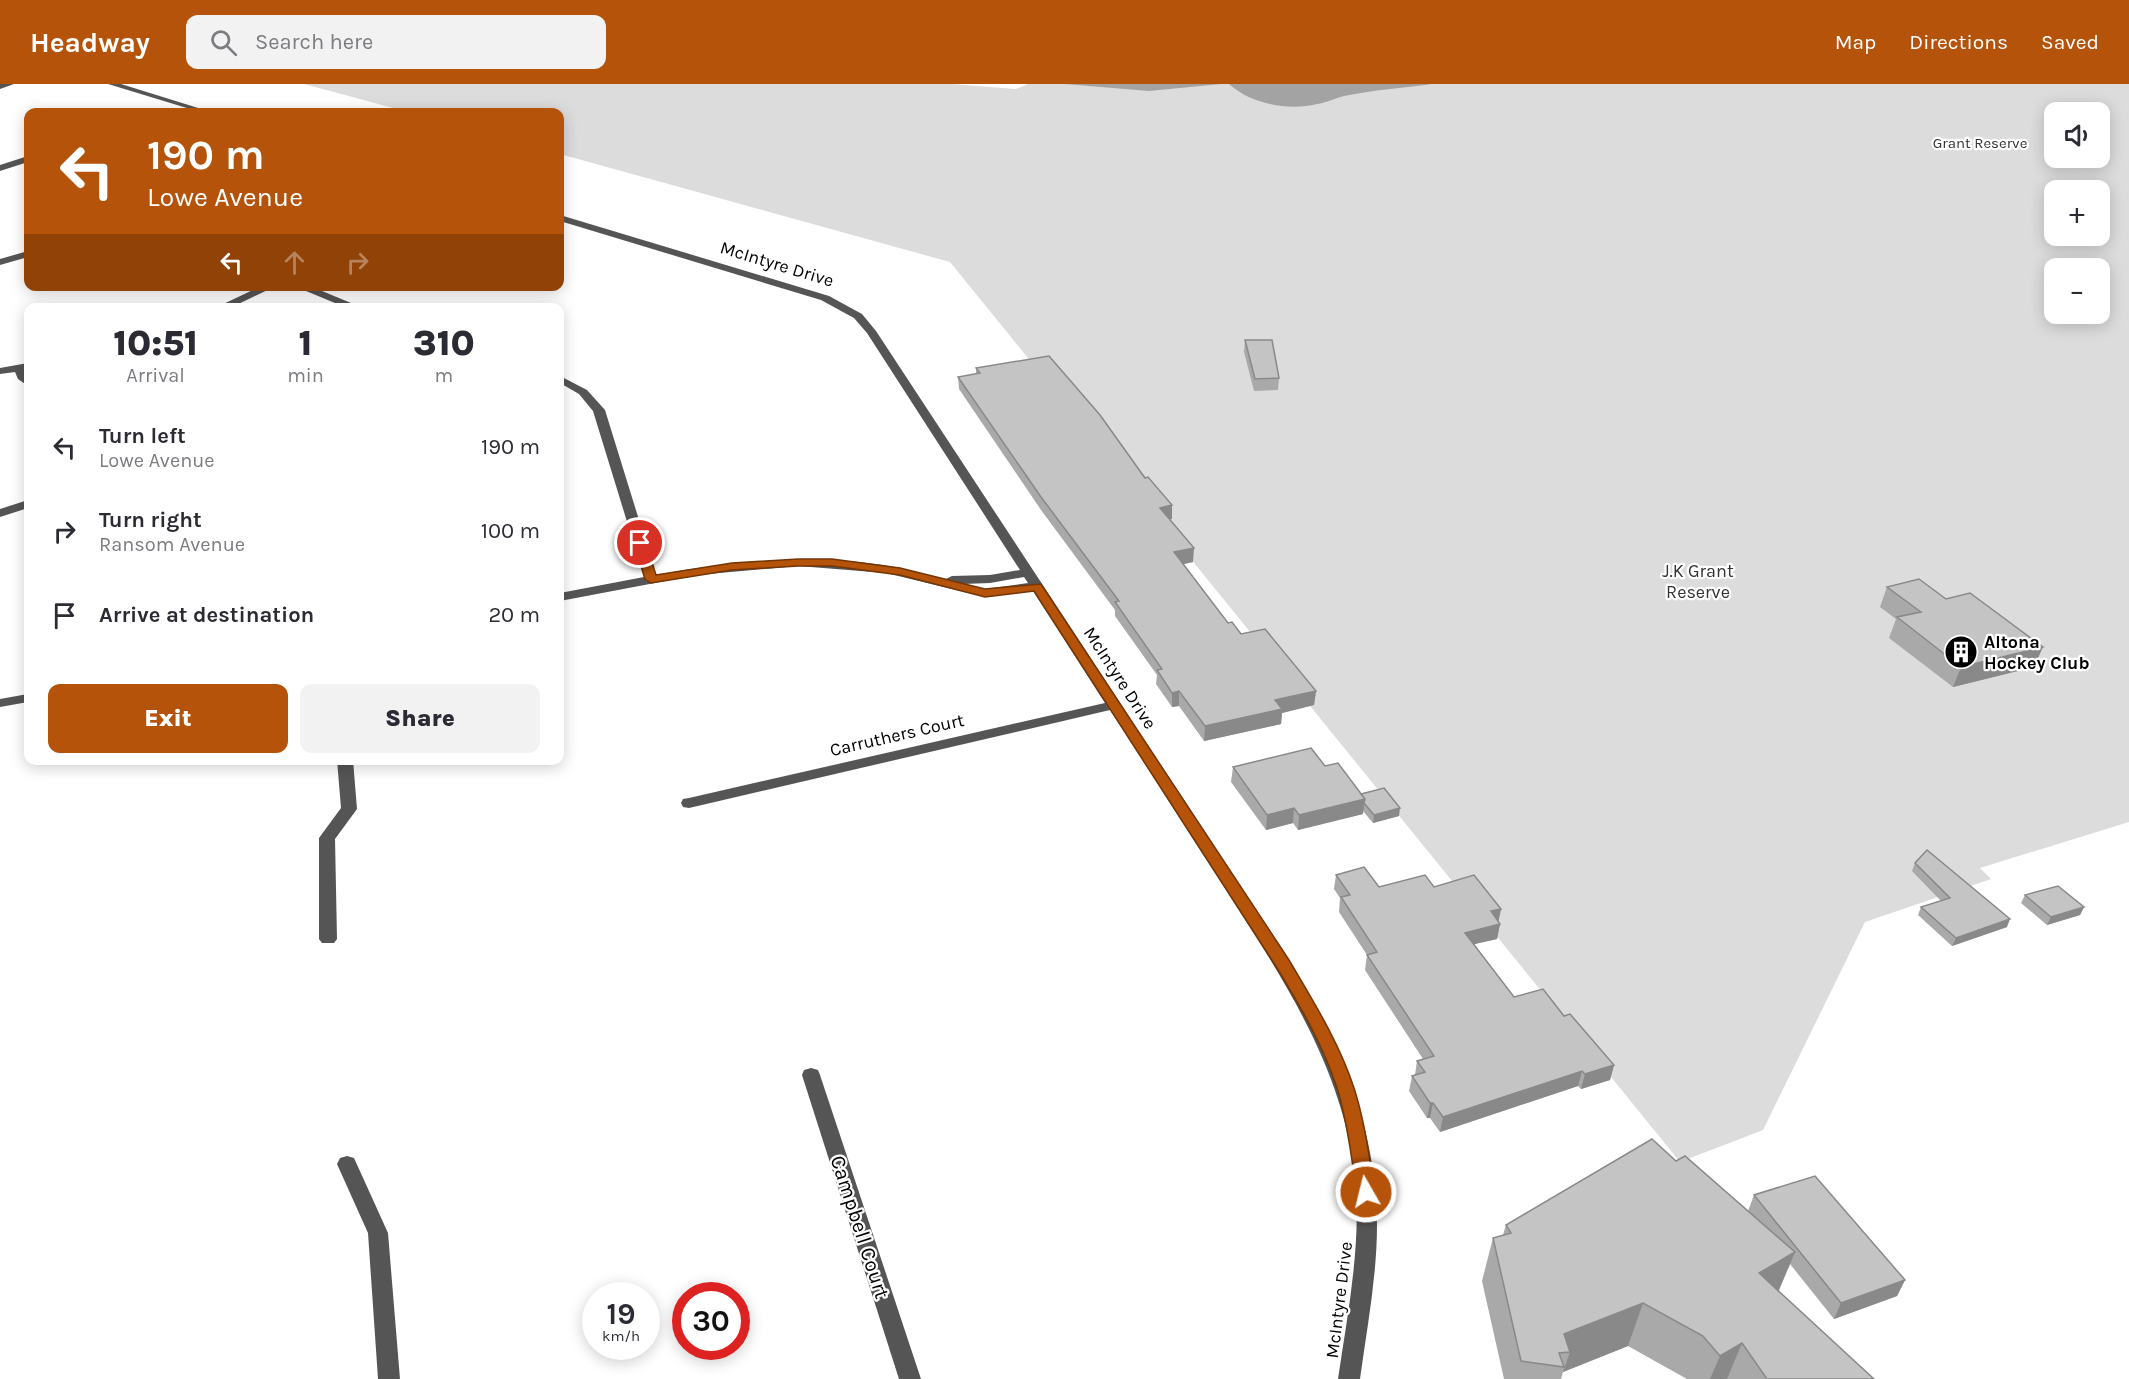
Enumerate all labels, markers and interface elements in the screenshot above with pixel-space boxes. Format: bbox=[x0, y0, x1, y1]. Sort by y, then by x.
search box bbox=[186, 15, 606, 69]
text: Headway bbox=[30, 26, 150, 59]
icon: search bbox=[207, 26, 240, 59]
text: Search here bbox=[255, 29, 373, 55]
text: Map bbox=[1835, 30, 1876, 54]
text: Directions bbox=[1909, 30, 2008, 54]
text: Saved bbox=[2041, 30, 2099, 54]
map controls bbox=[2044, 102, 2110, 324]
button: sound bbox=[2044, 102, 2110, 168]
text: 190 m bbox=[147, 130, 265, 180]
icon: left bbox=[48, 132, 126, 210]
park label: Grant Reserve bbox=[1933, 134, 2027, 152]
button: + bbox=[2044, 180, 2110, 246]
text: Lowe Avenue bbox=[147, 181, 303, 213]
street label: McIntyre Drive bbox=[718, 236, 836, 292]
icon: left bbox=[215, 246, 248, 279]
icon: ahead bbox=[278, 246, 311, 279]
icon: right bbox=[341, 246, 374, 279]
button: − bbox=[2044, 258, 2110, 324]
text: 10:51 bbox=[113, 322, 198, 364]
text: 1 bbox=[299, 322, 312, 364]
text: 310 bbox=[413, 322, 475, 364]
text: Arrival bbox=[126, 364, 185, 387]
text: min bbox=[287, 364, 324, 387]
text: m bbox=[435, 364, 453, 387]
text: Turn left bbox=[99, 423, 186, 449]
icon: left bbox=[48, 431, 81, 464]
text: 190 m bbox=[481, 434, 540, 460]
text: Lowe Avenue bbox=[99, 449, 215, 472]
text: Turn right bbox=[99, 507, 202, 533]
icon: right bbox=[48, 515, 81, 548]
pin bbox=[614, 517, 665, 568]
text: 100 m bbox=[481, 518, 540, 544]
icon: arrive bbox=[623, 526, 656, 559]
text: Ransom Avenue bbox=[99, 533, 245, 556]
park label: J.K Grant Reserve bbox=[1662, 560, 1734, 603]
icon: arrive bbox=[48, 599, 81, 632]
text: Arrive at destination bbox=[99, 602, 314, 628]
text: 20 m bbox=[488, 602, 540, 628]
street label: McIntyre Drive bbox=[1079, 623, 1161, 733]
place label: Altona Hockey Club bbox=[1984, 631, 2089, 674]
building icon: Altona Hockey Club bbox=[1943, 634, 1979, 670]
button: Exit bbox=[48, 684, 288, 753]
button: Share bbox=[300, 684, 540, 753]
street label: Carruthers Court bbox=[828, 709, 966, 761]
street label: Campbell Court bbox=[826, 1152, 894, 1302]
position arrow bbox=[1334, 1160, 1398, 1224]
street label: McIntyre Drive bbox=[1321, 1240, 1357, 1360]
speed limit sign: 30 bbox=[672, 1282, 750, 1360]
text: 19 bbox=[606, 1296, 635, 1332]
text: km/h bbox=[602, 1327, 640, 1345]

